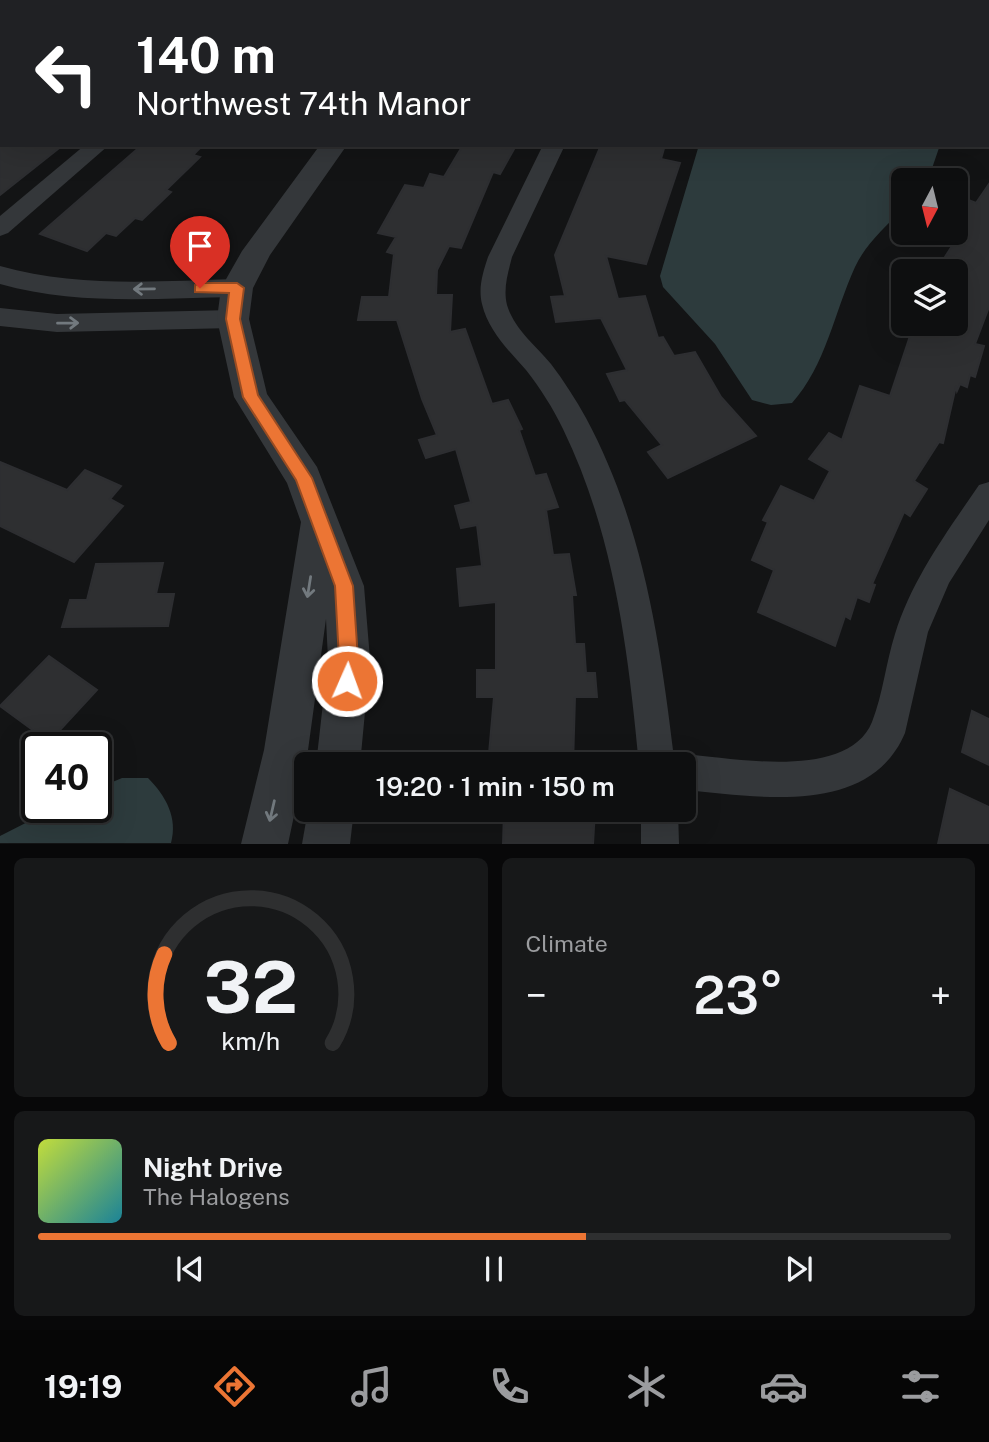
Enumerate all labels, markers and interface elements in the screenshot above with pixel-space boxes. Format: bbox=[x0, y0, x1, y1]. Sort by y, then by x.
text: 140 m bbox=[136, 26, 276, 84]
icon: left bbox=[21, 28, 112, 119]
text: Northwest 74th Manor bbox=[136, 85, 471, 122]
north arrow bbox=[891, 168, 968, 245]
map controls bbox=[891, 168, 968, 336]
pin bbox=[170, 216, 230, 288]
icon: arrive bbox=[181, 227, 219, 265]
button: layers bbox=[891, 259, 968, 336]
one-way arrow bbox=[133, 282, 156, 296]
one-way arrow bbox=[56, 316, 79, 330]
one-way arrow bbox=[302, 575, 315, 598]
position arrow bbox=[310, 644, 384, 718]
speed limit sign: 40 bbox=[21, 732, 112, 823]
text: 19:20 · 1 min · 150 m bbox=[375, 771, 615, 802]
one-way arrow bbox=[265, 799, 278, 822]
text: Climate bbox=[526, 930, 608, 957]
text: 32 bbox=[203, 945, 298, 1030]
text: 23° bbox=[693, 965, 783, 1026]
text: − bbox=[526, 973, 547, 1018]
text: + bbox=[930, 973, 951, 1018]
text: km/h bbox=[221, 1026, 280, 1056]
text: Night Drive bbox=[143, 1152, 283, 1183]
text: The Halogens bbox=[143, 1183, 290, 1210]
icon: previous bbox=[171, 1250, 209, 1288]
icon: pause bbox=[475, 1250, 513, 1288]
icon: next bbox=[780, 1250, 818, 1288]
icon: directions bbox=[210, 1362, 259, 1411]
icon: music bbox=[347, 1362, 396, 1411]
icon: phone bbox=[485, 1362, 534, 1411]
icon: climate bbox=[622, 1362, 671, 1411]
icon: car bbox=[759, 1362, 808, 1411]
icon: filters bbox=[896, 1362, 945, 1411]
text: 19:19 bbox=[44, 1368, 122, 1405]

